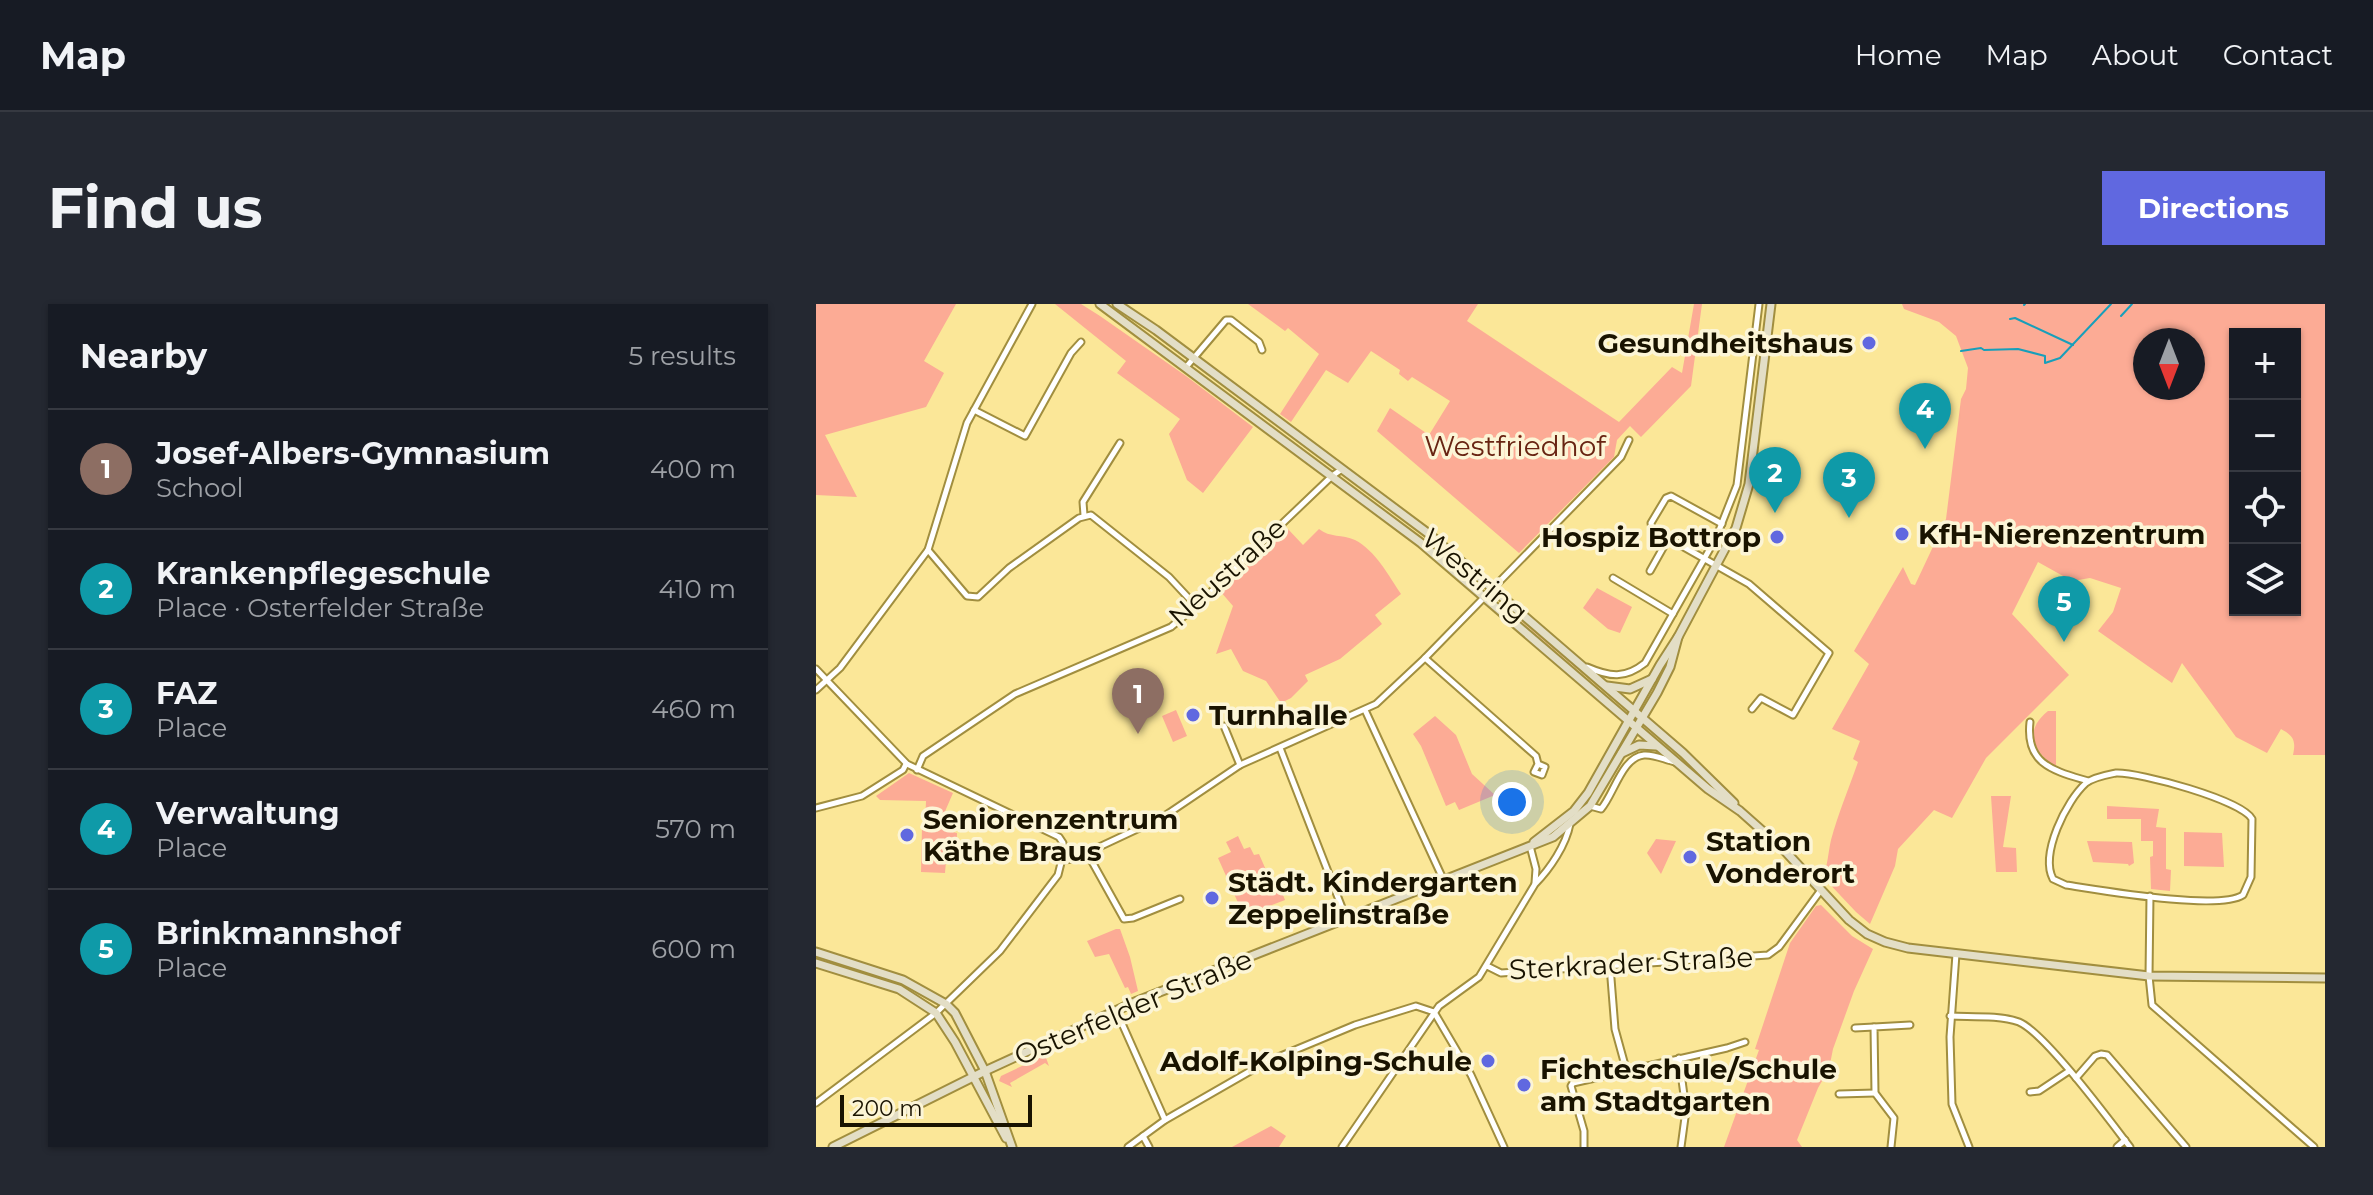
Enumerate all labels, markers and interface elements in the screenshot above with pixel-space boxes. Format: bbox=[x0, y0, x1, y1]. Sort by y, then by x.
text: Map bbox=[40, 32, 126, 79]
text: Home bbox=[1855, 38, 1942, 72]
text: Map bbox=[1986, 38, 2048, 72]
text: About bbox=[2092, 38, 2179, 72]
text: Contact bbox=[2223, 38, 2333, 72]
button: Directions bbox=[2102, 171, 2325, 245]
text: Find us bbox=[48, 174, 262, 242]
place label: Gesundheitshaus bbox=[1597, 326, 1853, 360]
north arrow bbox=[2133, 328, 2205, 400]
map controls bbox=[2229, 328, 2301, 616]
button: + bbox=[2229, 328, 2301, 400]
marker: Gesundheitshaus bbox=[1860, 334, 1878, 352]
text: Nearby bbox=[80, 335, 207, 377]
text: 5 results bbox=[629, 340, 736, 372]
pin: 4 bbox=[1899, 383, 1951, 449]
button: − bbox=[2229, 400, 2301, 472]
park label: Westfriedhof bbox=[1424, 429, 1607, 463]
text: Josef-Albers-Gymnasium bbox=[156, 435, 550, 472]
pin: 2 bbox=[1749, 447, 1801, 513]
pin: 3 bbox=[1823, 452, 1875, 518]
text: 1 bbox=[101, 453, 111, 485]
text: 400 m bbox=[650, 453, 736, 485]
text: School bbox=[156, 472, 244, 504]
button: locate bbox=[2229, 472, 2301, 544]
street label: Neustraße bbox=[1161, 511, 1293, 633]
place label: KfH-Nierenzentrum bbox=[1918, 517, 2205, 551]
place label: Hospiz Bottrop bbox=[1541, 520, 1761, 554]
street label: Westring bbox=[1415, 521, 1535, 629]
marker: KfH-Nierenzentrum bbox=[1893, 525, 1911, 543]
marker: Hospiz Bottrop bbox=[1768, 528, 1786, 546]
button: layers bbox=[2229, 544, 2301, 616]
text: Krankenpflegeschule bbox=[156, 555, 491, 592]
text: 2 bbox=[98, 573, 114, 605]
text: 410 m bbox=[658, 573, 736, 605]
pin: 5 bbox=[2038, 576, 2090, 642]
text: Place · Osterfelder Straße bbox=[156, 592, 484, 624]
pin: 1 bbox=[1112, 668, 1164, 734]
text: FAZ bbox=[156, 675, 217, 712]
text: 3 bbox=[98, 693, 114, 725]
text: 460 m bbox=[651, 693, 736, 725]
place label: Turnhalle bbox=[1209, 698, 1348, 732]
marker: Turnhalle bbox=[1184, 706, 1202, 724]
text: Place bbox=[156, 712, 227, 744]
your location bbox=[1492, 782, 1532, 822]
text: Verwaltung bbox=[156, 795, 340, 832]
place label: Seniorenzentrum Käthe Braus bbox=[923, 802, 1178, 868]
text: 4 bbox=[97, 813, 115, 845]
text: 570 m bbox=[655, 813, 736, 845]
place label: Station Vonderort bbox=[1705, 824, 1855, 890]
marker: Seniorenzentrum Käthe Braus bbox=[898, 826, 916, 844]
text: Place bbox=[156, 832, 227, 864]
marker: Station Vonderort bbox=[1681, 848, 1699, 866]
place label: Städt. Kindergarten Zeppelinstraße bbox=[1228, 865, 1518, 931]
marker: Städt. Kindergarten Zeppelinstraße bbox=[1203, 889, 1221, 907]
text: Brinkmannshof bbox=[156, 915, 401, 952]
text: 5 bbox=[98, 933, 114, 965]
text: 600 m bbox=[651, 933, 736, 965]
street label: Sterkrader Straße bbox=[1508, 940, 1754, 986]
street label: Osterfelder Straße bbox=[1009, 942, 1257, 1072]
text: Place bbox=[156, 952, 227, 984]
place label: Adolf-Kolping-Schule bbox=[1159, 1044, 1472, 1078]
marker: Adolf-Kolping-Schule bbox=[1479, 1052, 1497, 1070]
place label: Fichteschule/Schule am Stadtgarten bbox=[1540, 1052, 1837, 1118]
marker: Fichteschule/Schule am Stadtgarten bbox=[1515, 1076, 1533, 1094]
scale bar bbox=[840, 1091, 1032, 1127]
text: 200 m bbox=[852, 1095, 923, 1122]

